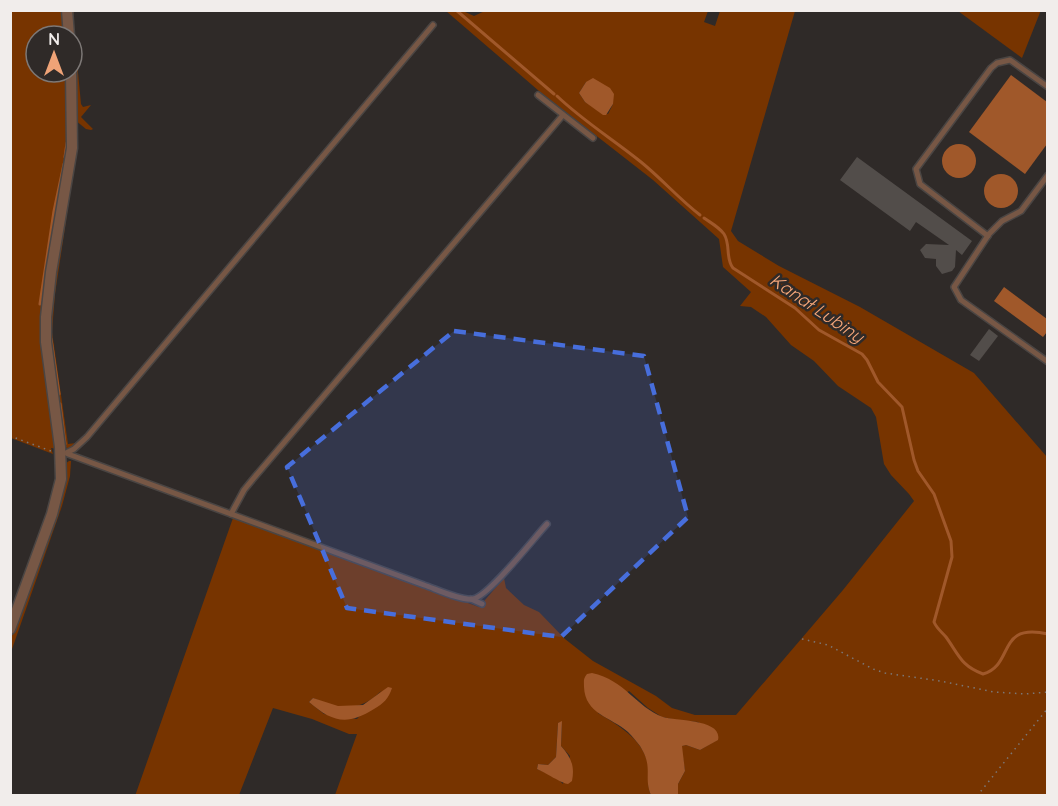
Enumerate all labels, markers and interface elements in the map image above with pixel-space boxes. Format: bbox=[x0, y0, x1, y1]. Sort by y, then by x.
north arrow bbox=[24, 24, 84, 84]
text: N bbox=[48, 29, 60, 49]
water label: Kanał Lubiny bbox=[766, 268, 870, 349]

